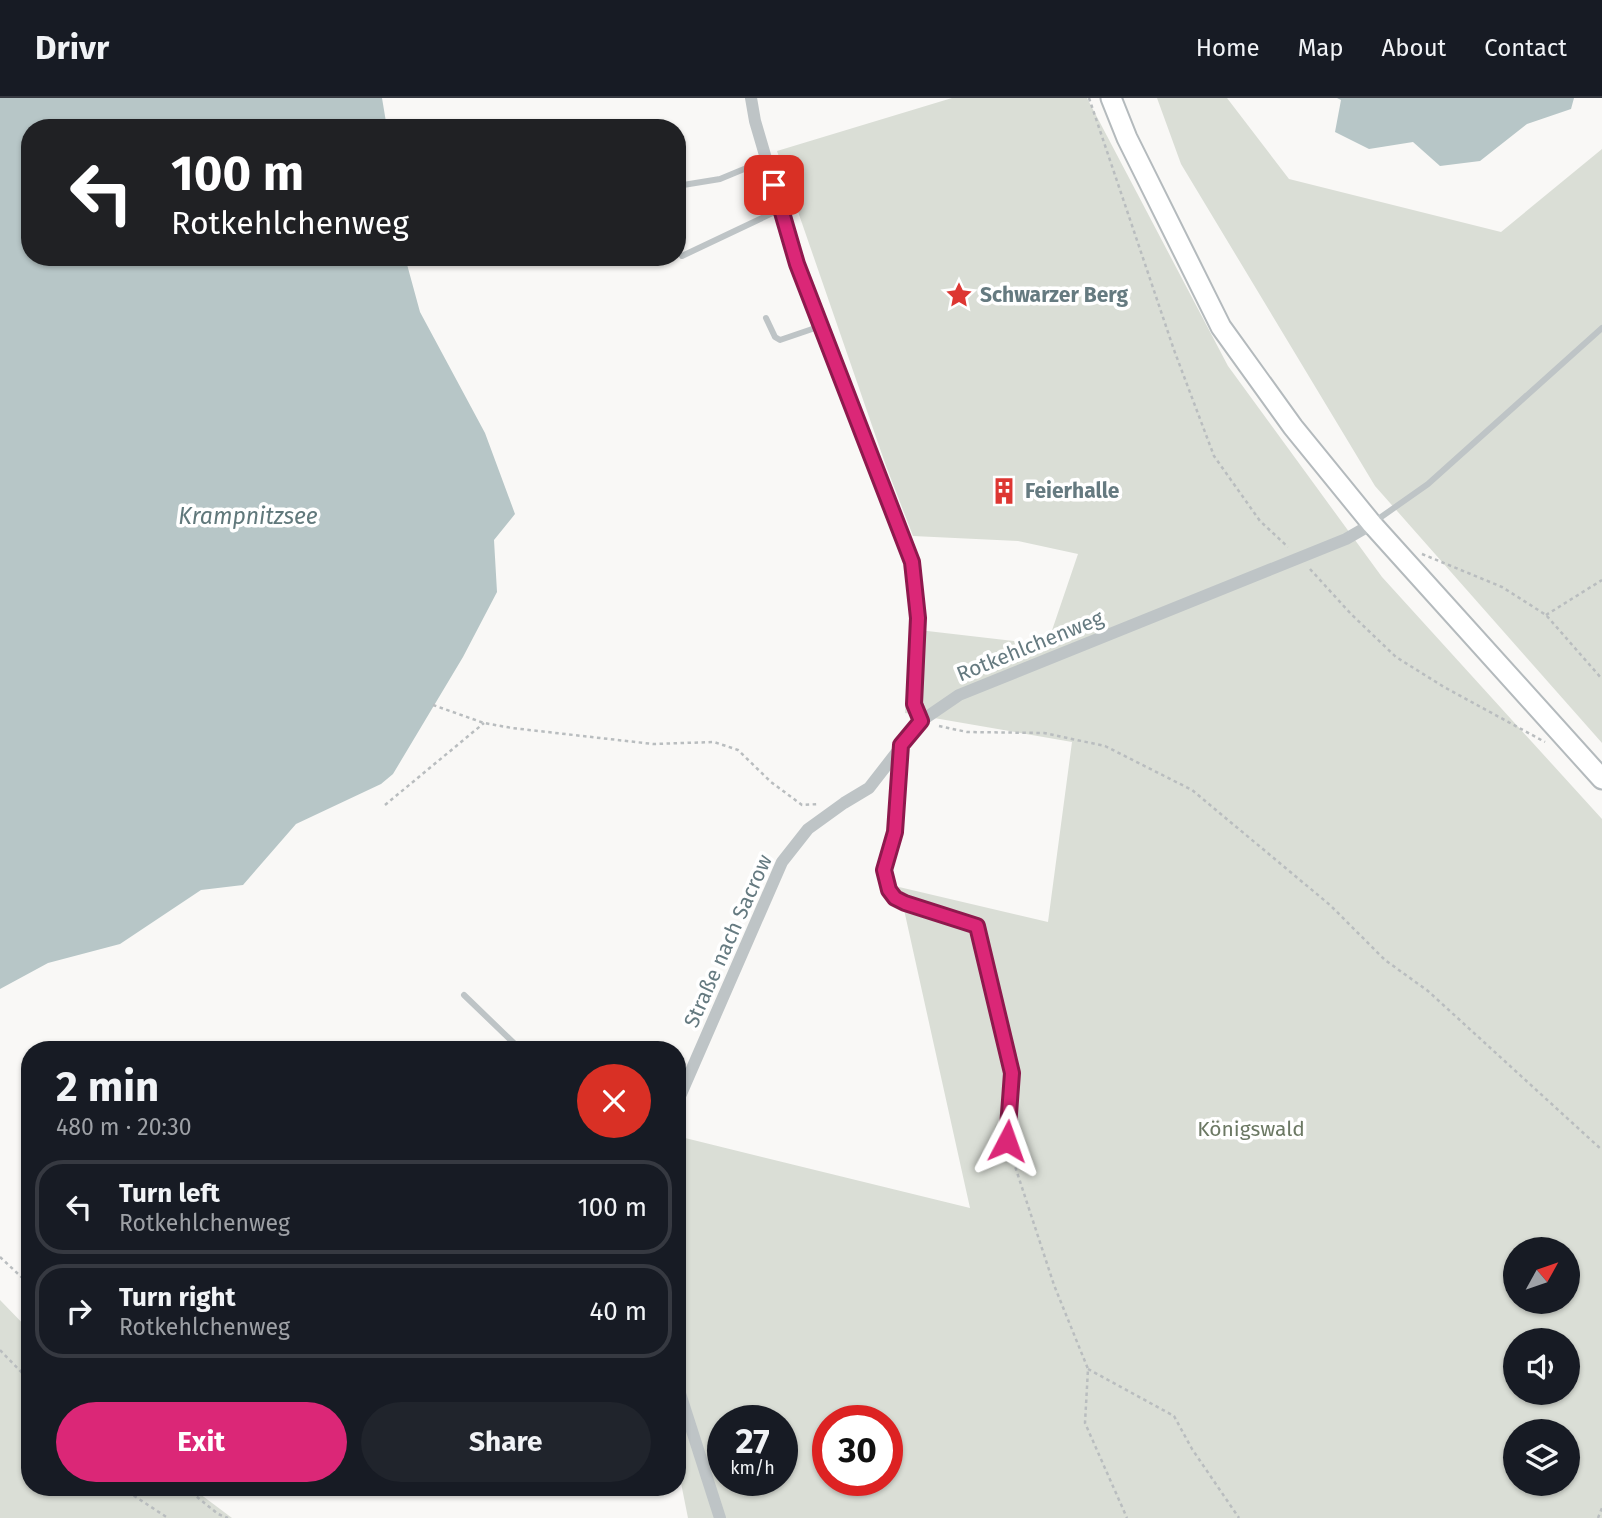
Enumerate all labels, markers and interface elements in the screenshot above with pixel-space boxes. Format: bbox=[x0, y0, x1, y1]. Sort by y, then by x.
text: Drivr bbox=[35, 28, 109, 68]
text: Home bbox=[1196, 34, 1260, 62]
text: Map bbox=[1298, 34, 1344, 62]
text: About bbox=[1382, 34, 1446, 62]
text: Contact bbox=[1484, 34, 1567, 62]
text: 100 m bbox=[171, 144, 304, 203]
icon: left bbox=[56, 147, 147, 238]
pin bbox=[744, 155, 804, 215]
icon: arrive bbox=[755, 166, 793, 204]
text: Rotkehlchenweg bbox=[171, 204, 409, 242]
place icon: Schwarzer Berg bbox=[944, 280, 974, 310]
place label: Schwarzer Berg bbox=[980, 282, 1128, 308]
building icon: Feierhalle bbox=[989, 476, 1019, 506]
place label: Feierhalle bbox=[1025, 478, 1120, 504]
water label: Krampnitzsee bbox=[178, 502, 318, 530]
street label: Rotkehlchenweg bbox=[953, 605, 1107, 687]
street label: Straße nach Sacrow bbox=[678, 850, 778, 1032]
text: 2 min bbox=[56, 1062, 159, 1112]
button: close bbox=[577, 1064, 651, 1138]
position arrow bbox=[970, 1104, 1044, 1178]
text: 480 m · 20:30 bbox=[56, 1113, 192, 1141]
park label: Königswald bbox=[1197, 1116, 1305, 1142]
text: Turn left bbox=[119, 1178, 220, 1209]
icon: left bbox=[60, 1188, 98, 1226]
text: 100 m bbox=[578, 1192, 647, 1223]
text: Rotkehlchenweg bbox=[119, 1209, 290, 1237]
north arrow bbox=[1503, 1237, 1580, 1314]
map controls bbox=[1503, 1237, 1580, 1496]
text: Turn right bbox=[119, 1282, 236, 1313]
icon: right bbox=[60, 1292, 98, 1330]
text: 40 m bbox=[589, 1296, 647, 1327]
text: Rotkehlchenweg bbox=[119, 1313, 290, 1341]
button: sound bbox=[1503, 1328, 1580, 1405]
button: Exit bbox=[56, 1402, 347, 1482]
button: Share bbox=[361, 1402, 651, 1482]
speed limit sign: 30 bbox=[812, 1405, 903, 1496]
button: layers bbox=[1503, 1419, 1580, 1496]
text: 27 bbox=[735, 1420, 770, 1462]
text: km/h bbox=[730, 1457, 775, 1479]

